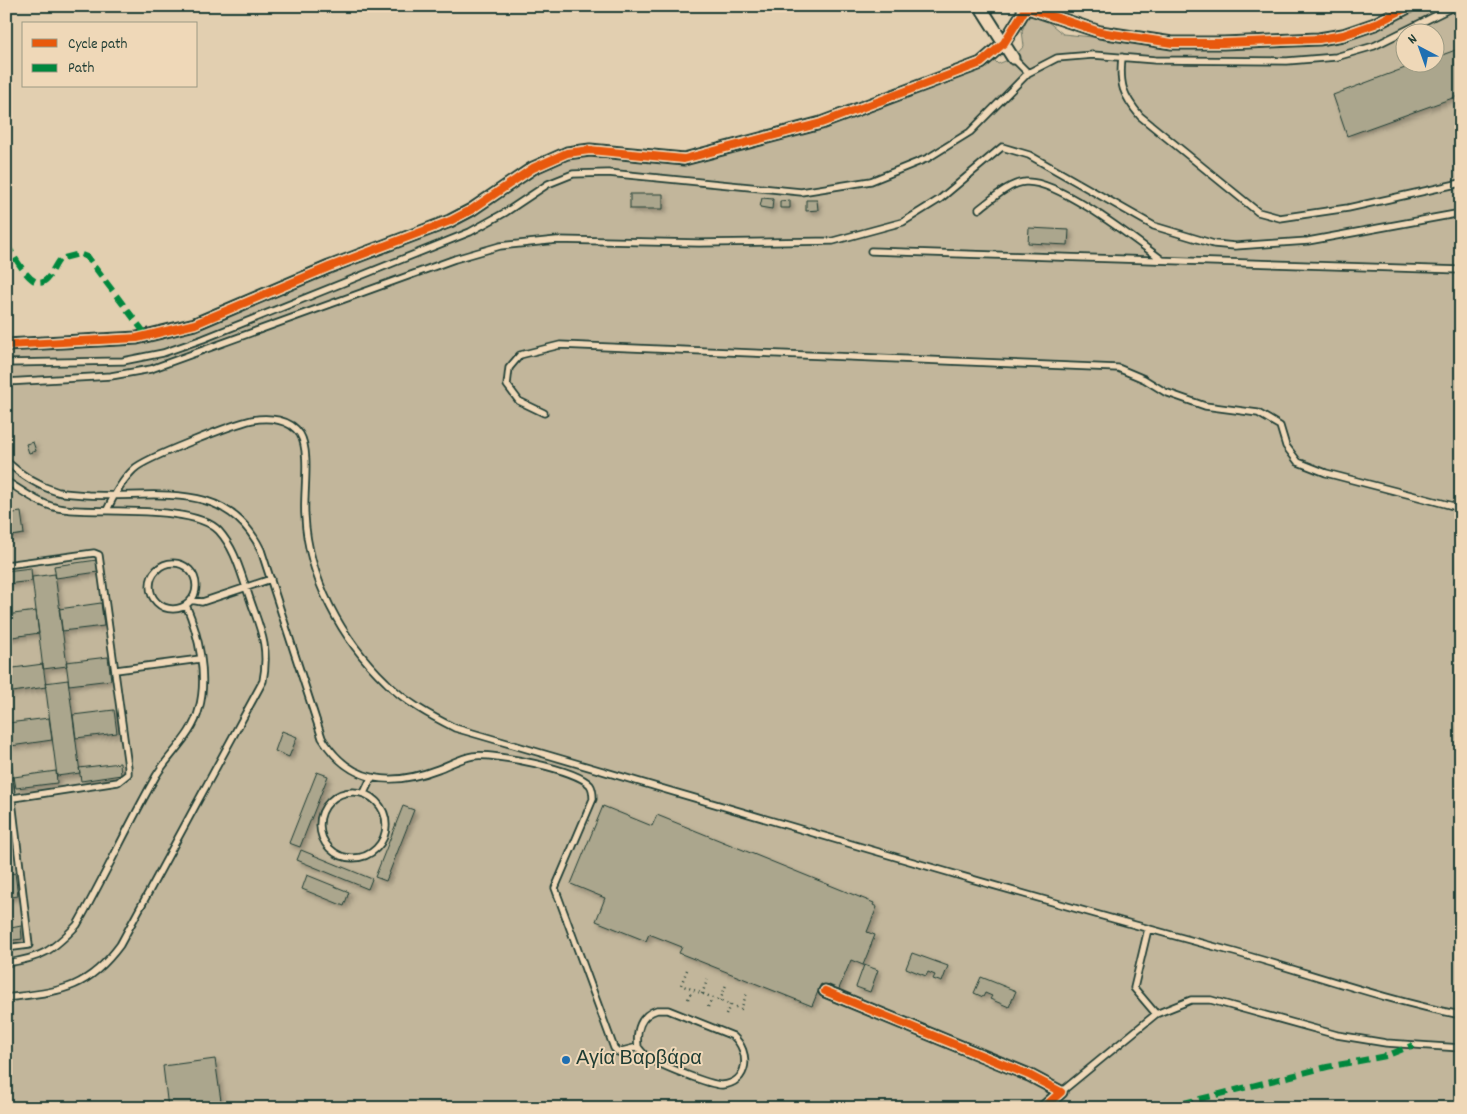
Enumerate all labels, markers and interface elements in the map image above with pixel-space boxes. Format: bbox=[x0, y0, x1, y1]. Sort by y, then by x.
legend bbox=[22, 22, 198, 88]
north arrow bbox=[1394, 22, 1444, 72]
text: N bbox=[1404, 30, 1422, 50]
text: Cycle path bbox=[68, 34, 128, 56]
text: Path bbox=[68, 58, 94, 80]
place label: Αγία Βαρβάρα bbox=[576, 1046, 702, 1074]
marker: Αγία Βαρβάρα bbox=[560, 1054, 572, 1066]

